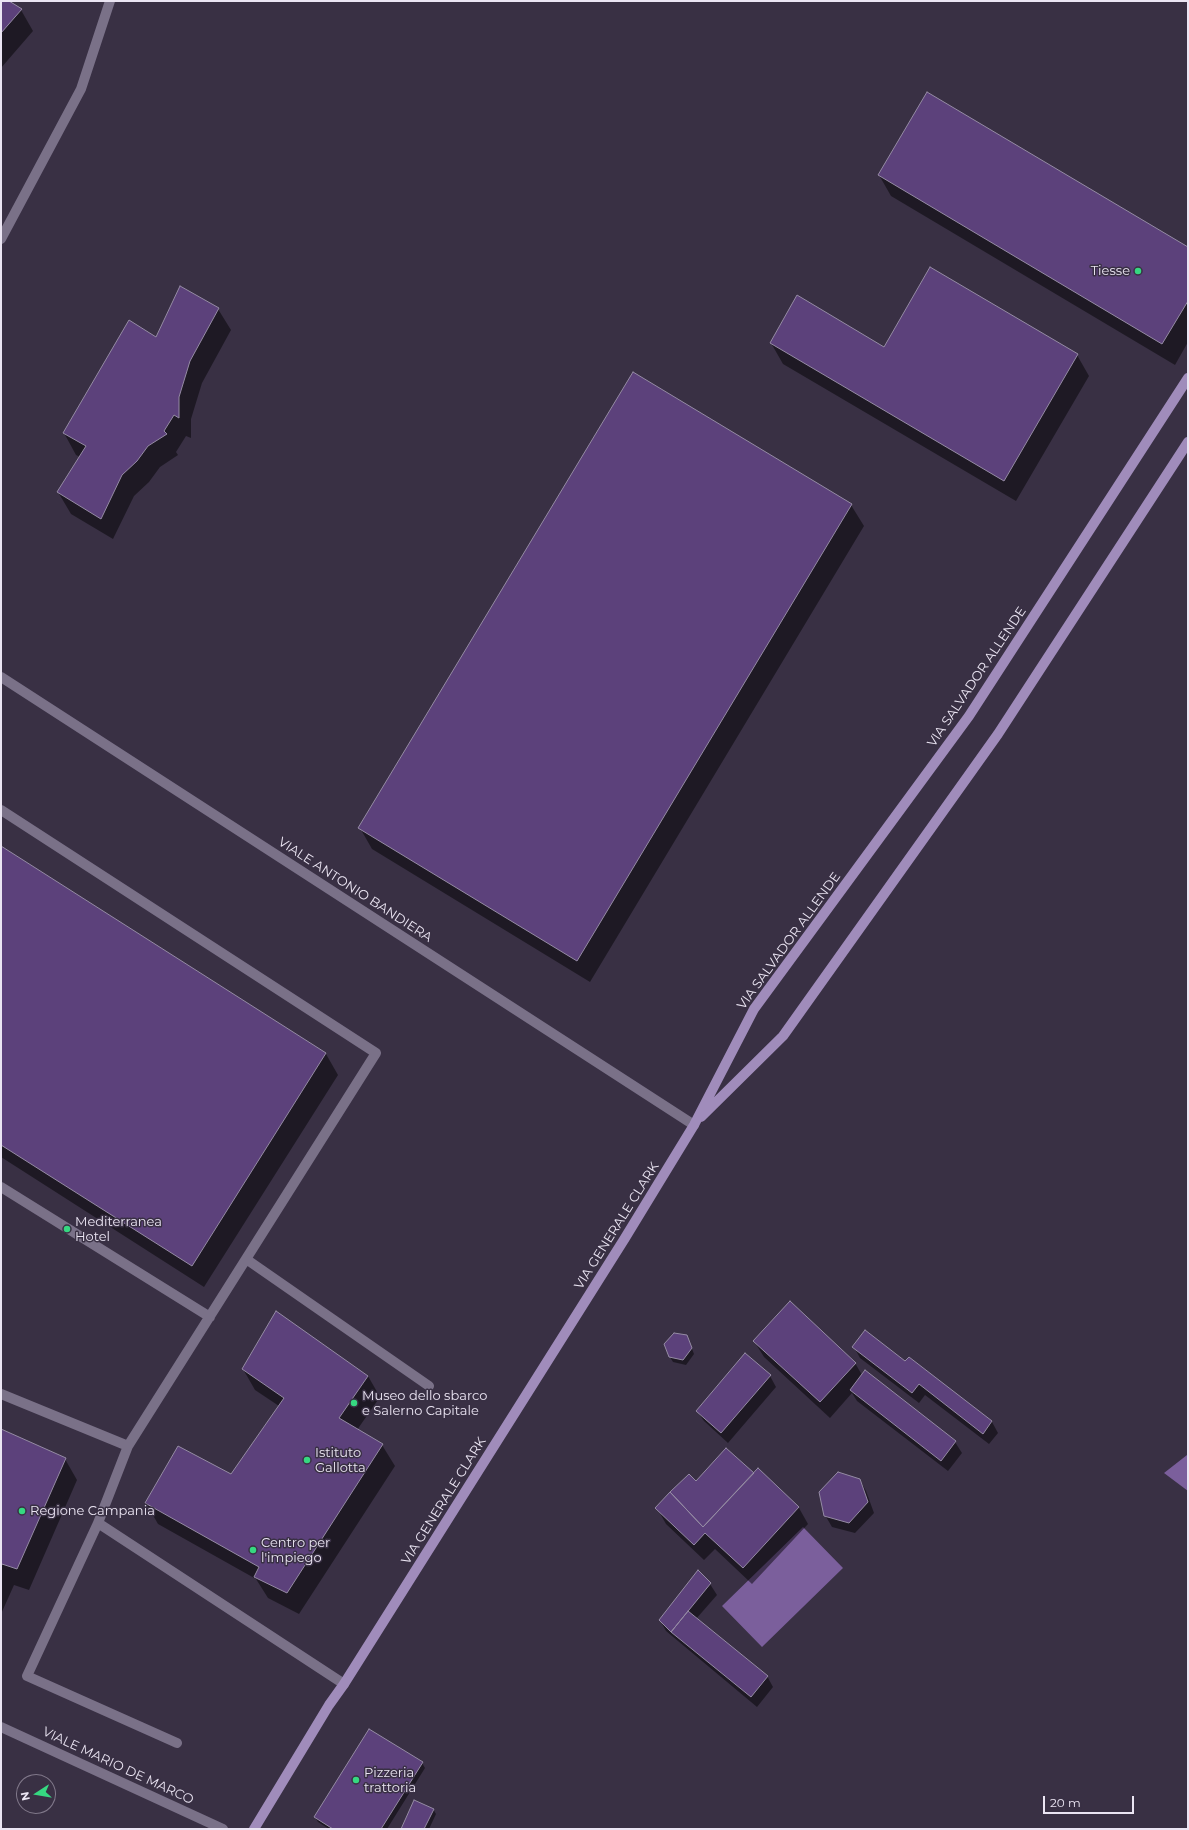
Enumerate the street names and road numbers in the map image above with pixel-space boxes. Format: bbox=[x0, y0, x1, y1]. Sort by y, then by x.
street label: VIA SALVADOR ALLENDE bbox=[924, 604, 1030, 750]
street label: VIALE ANTONIO BANDIERA bbox=[275, 834, 435, 946]
street label: VIA SALVADOR ALLENDE bbox=[734, 869, 844, 1013]
street label: VIA GENERALE CLARK bbox=[571, 1160, 663, 1292]
street label: VIA GENERALE CLARK bbox=[398, 1435, 490, 1567]
street label: VIALE MARIO DE MARCO bbox=[40, 1724, 196, 1808]

